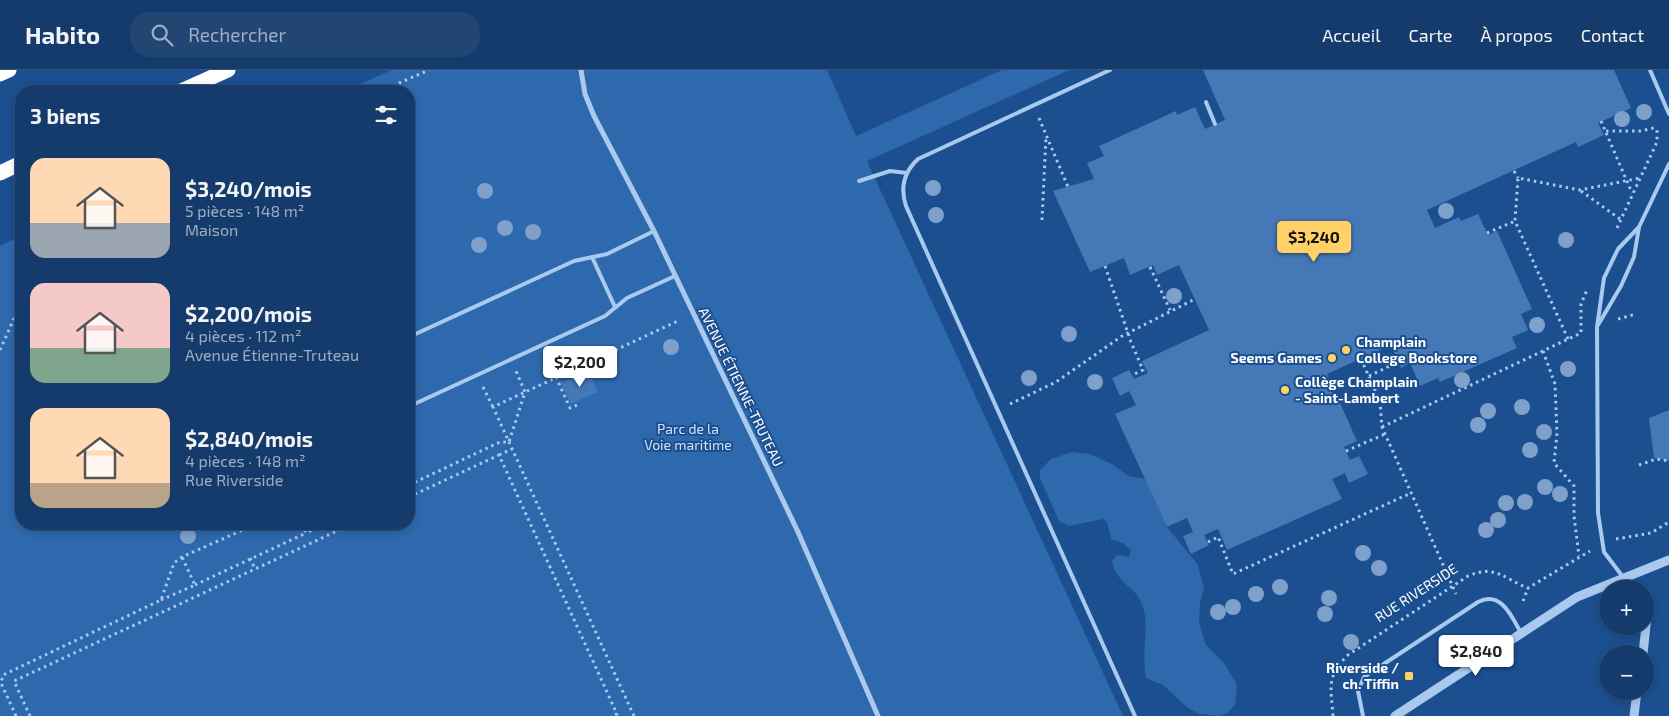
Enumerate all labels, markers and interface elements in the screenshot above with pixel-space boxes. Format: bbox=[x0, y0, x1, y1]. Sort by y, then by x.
search box bbox=[130, 12, 480, 57]
text: Habito bbox=[25, 20, 100, 49]
icon: search bbox=[148, 21, 176, 49]
text: Rechercher bbox=[188, 23, 286, 46]
text: Accueil bbox=[1322, 24, 1381, 46]
text: Carte bbox=[1409, 24, 1452, 46]
text: À propos bbox=[1480, 24, 1553, 46]
text: Contact bbox=[1581, 24, 1644, 46]
icon: filters bbox=[372, 101, 400, 129]
text: 3 biens bbox=[30, 103, 100, 128]
text: $3,240/mois bbox=[185, 176, 312, 201]
icon: home bbox=[70, 178, 130, 238]
text: 5 pièces · 148 m² bbox=[185, 201, 304, 220]
text: Maison bbox=[185, 220, 238, 239]
pin: $3,240 bbox=[1273, 220, 1355, 263]
text: $3,240 bbox=[1288, 227, 1340, 246]
text: $2,200/mois bbox=[185, 301, 312, 326]
icon: home bbox=[70, 303, 130, 363]
street label: AVENUE ÉTIENNE-TRUTEAU bbox=[695, 304, 788, 469]
text: 4 pièces · 112 m² bbox=[185, 326, 302, 345]
place label: Champlain College Bookstore bbox=[1356, 333, 1477, 366]
marker: Champlain College Bookstore bbox=[1340, 344, 1352, 356]
text: Avenue Étienne-Truteau bbox=[185, 345, 359, 364]
pin: $2,200 bbox=[539, 346, 621, 388]
place label: Seems Games bbox=[1230, 349, 1322, 366]
text: $2,200 bbox=[554, 352, 606, 371]
marker: Seems Games bbox=[1326, 352, 1338, 364]
place label: Collège Champlain - Saint-Lambert bbox=[1295, 373, 1418, 406]
marker: Collège Champlain - Saint-Lambert bbox=[1279, 384, 1291, 396]
park label: Parc de la Voie maritime bbox=[644, 420, 732, 453]
text: $2,840/mois bbox=[185, 426, 313, 451]
icon: home bbox=[70, 428, 130, 488]
text: 4 pièces · 148 m² bbox=[185, 451, 306, 470]
text: Rue Riverside bbox=[185, 470, 283, 489]
street label: RUE RIVERSIDE bbox=[1371, 560, 1460, 626]
map controls bbox=[1599, 580, 1654, 700]
button: + bbox=[1599, 580, 1654, 635]
pin: $2,840 bbox=[1435, 634, 1517, 677]
text: $2,840 bbox=[1450, 641, 1502, 660]
button: − bbox=[1599, 645, 1654, 700]
place label: Riverside / ch. Tiffin bbox=[1326, 659, 1399, 692]
marker: Riverside / ch. Tiffin bbox=[1403, 670, 1415, 682]

